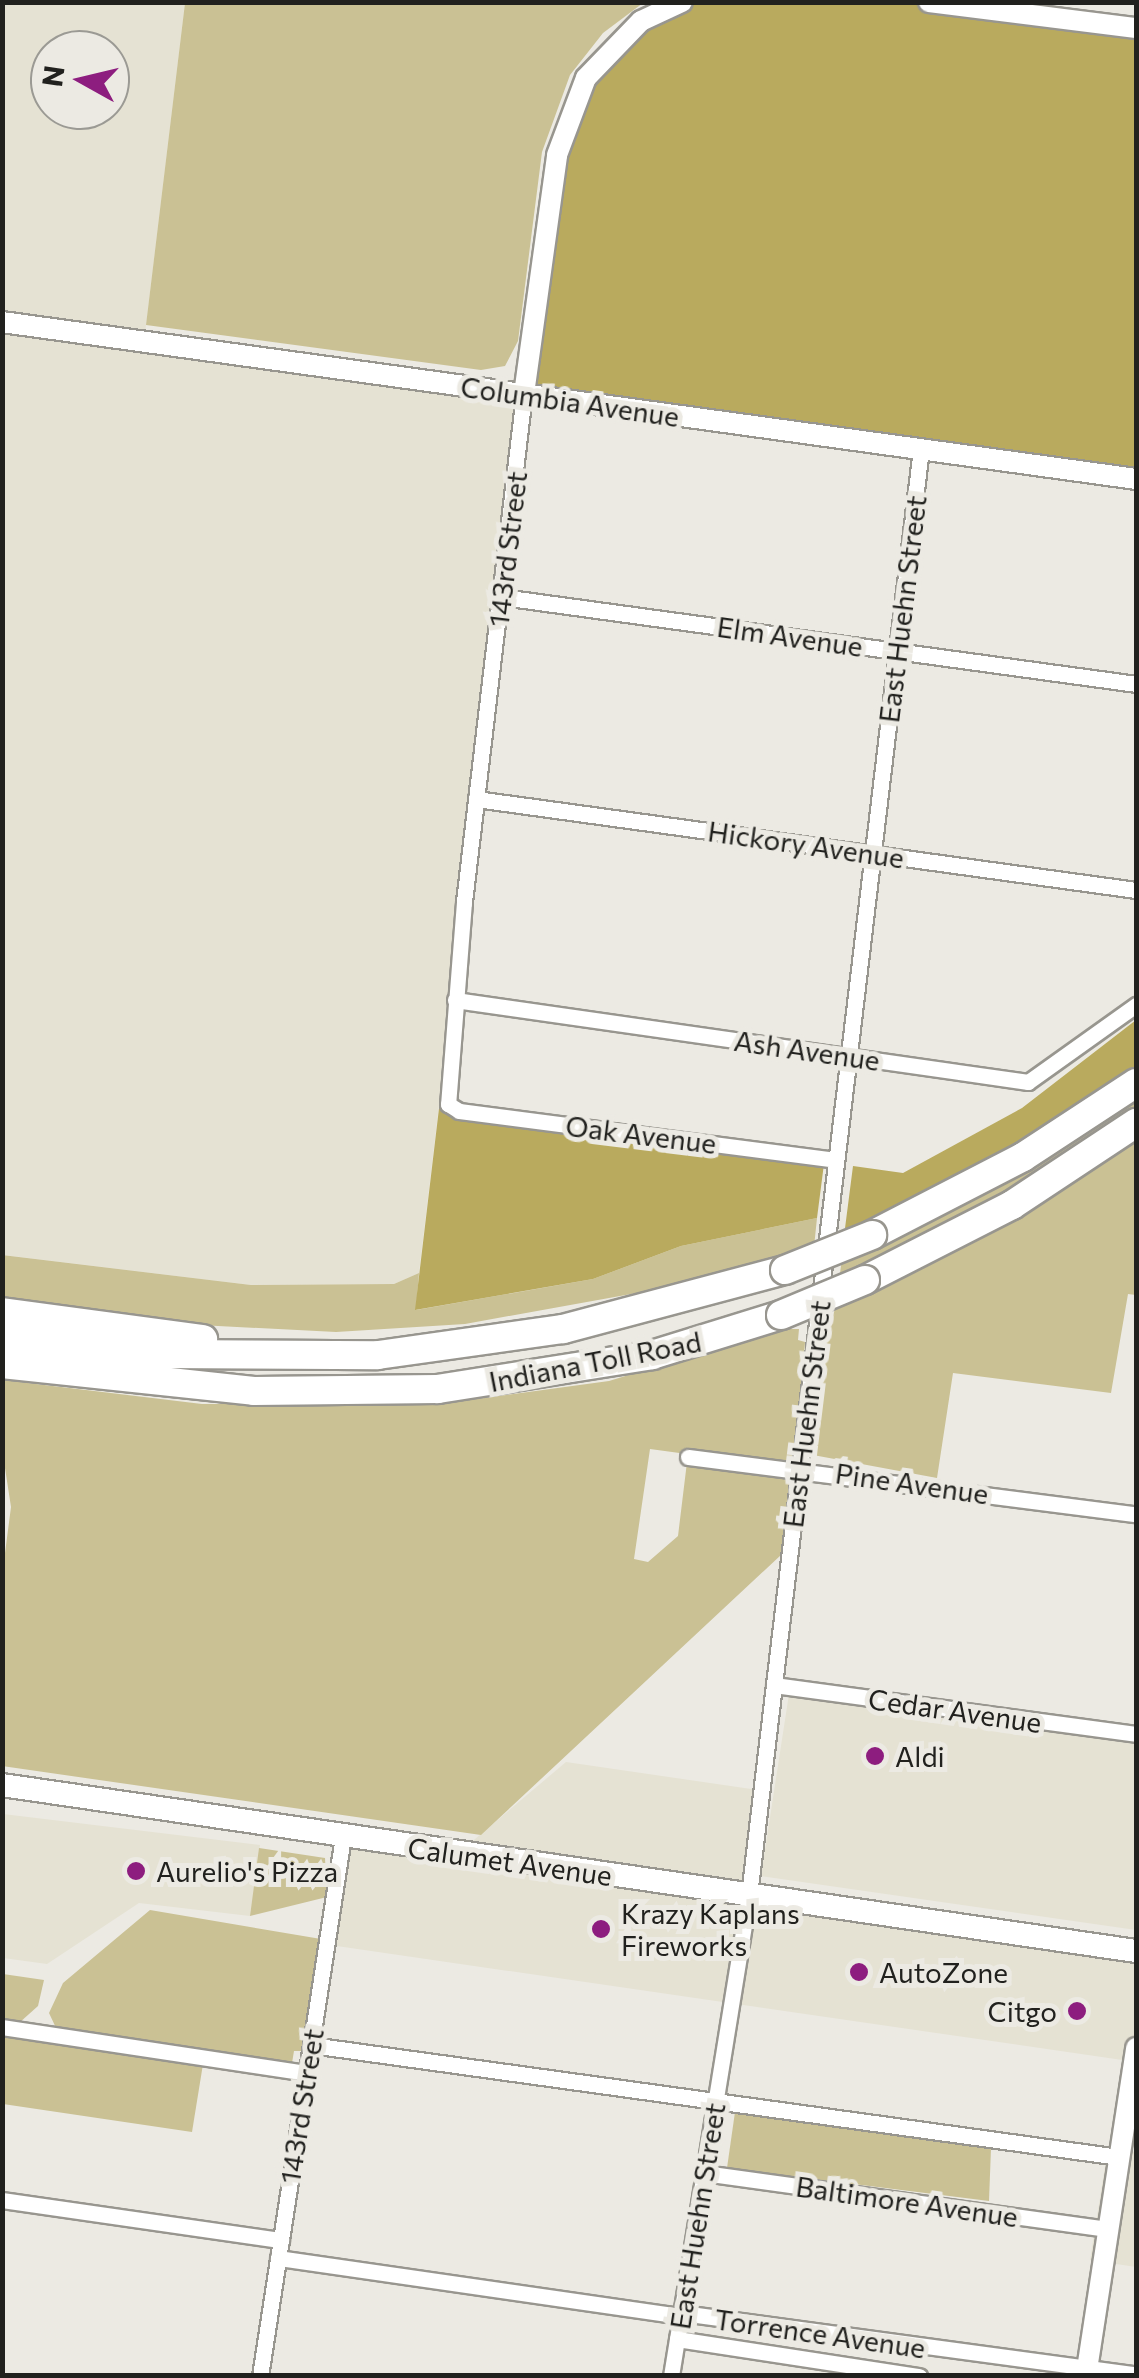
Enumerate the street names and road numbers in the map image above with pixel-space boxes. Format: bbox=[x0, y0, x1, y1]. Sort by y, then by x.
street label: Columbia Avenue bbox=[459, 369, 681, 433]
street label: 143rd Street bbox=[481, 469, 533, 629]
street label: East Huehn Street bbox=[871, 493, 933, 725]
street label: Elm Avenue bbox=[715, 609, 865, 663]
street label: Hickory Avenue bbox=[706, 814, 906, 874]
street label: Ash Avenue bbox=[732, 1023, 882, 1077]
street label: Oak Avenue bbox=[564, 1108, 718, 1160]
street label: East Huehn Street bbox=[775, 1298, 837, 1530]
street label: Indiana Toll Road bbox=[486, 1324, 704, 1398]
street label: Pine Avenue bbox=[833, 1456, 991, 1510]
street label: Cedar Avenue bbox=[866, 1681, 1044, 1739]
street label: Calumet Avenue bbox=[406, 1830, 614, 1892]
street label: 143rd Street bbox=[272, 2026, 330, 2186]
street label: East Huehn Street bbox=[663, 2100, 731, 2332]
street label: Baltimore Avenue bbox=[794, 2169, 1020, 2233]
street label: Torrence Avenue bbox=[712, 2302, 928, 2364]

